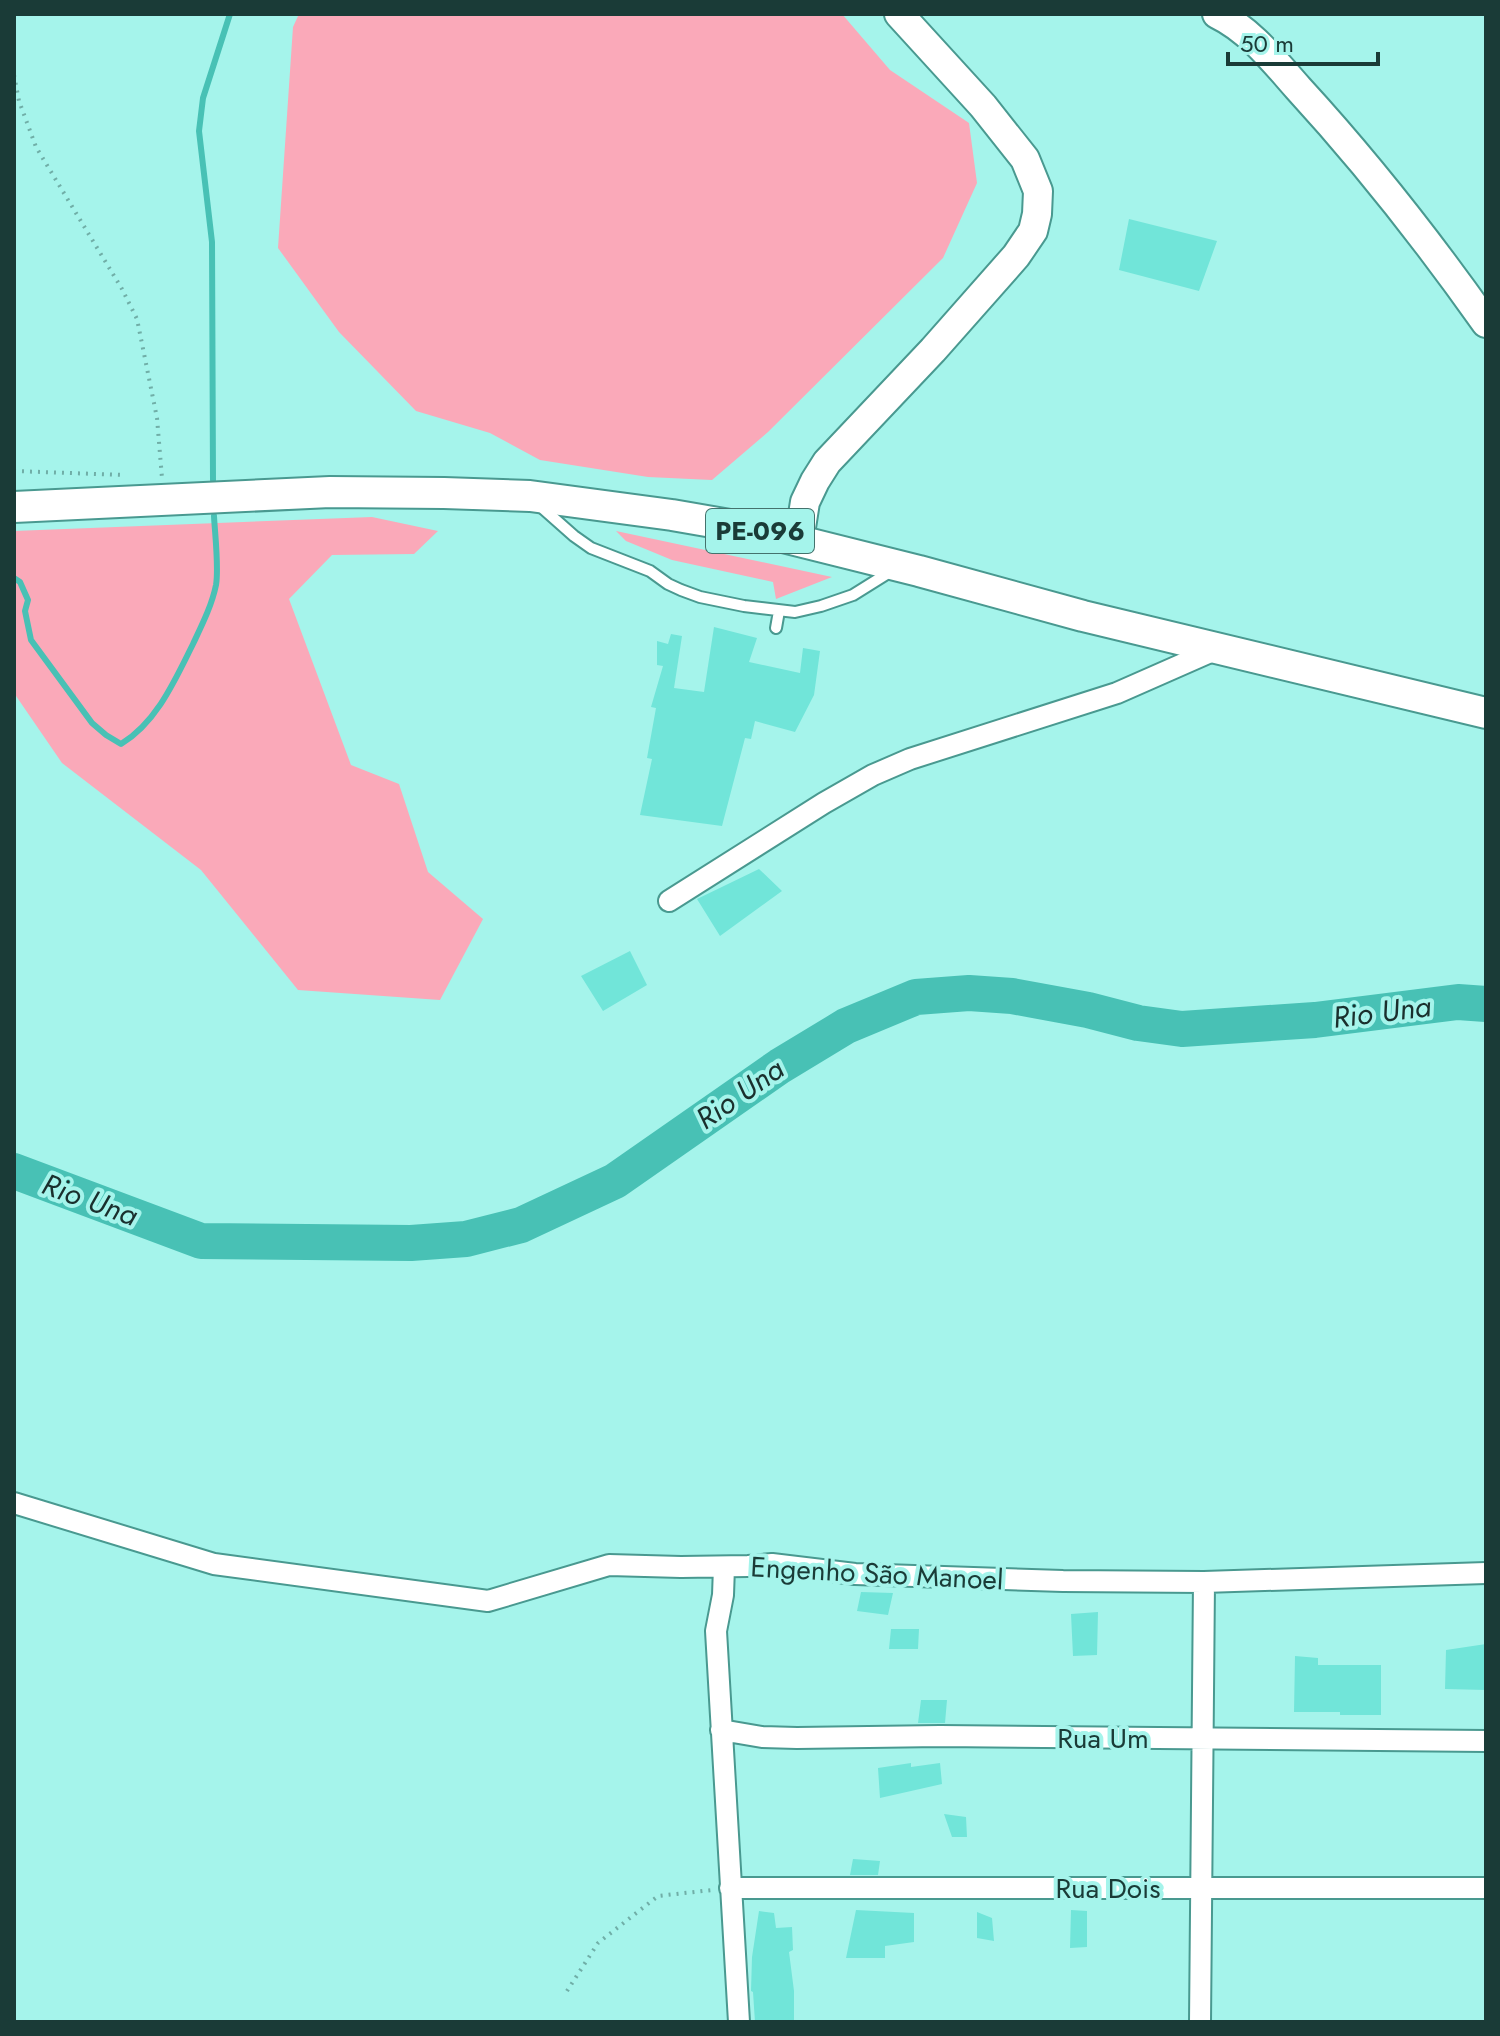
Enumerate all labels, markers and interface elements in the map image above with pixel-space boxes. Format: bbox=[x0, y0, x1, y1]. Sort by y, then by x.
scale bar bbox=[1228, 16, 1378, 66]
text: 50 m bbox=[1240, 26, 1294, 61]
road number: PE-096 bbox=[706, 509, 814, 553]
water label: Rio Una bbox=[1330, 984, 1434, 1039]
water label: Rio Una bbox=[687, 1047, 793, 1140]
water label: Rio Una bbox=[36, 1162, 144, 1237]
street label: Engenho São Manoel bbox=[749, 1546, 1004, 1601]
street label: Rua Um bbox=[1057, 1718, 1149, 1759]
street label: Rua Dois bbox=[1055, 1868, 1161, 1909]

